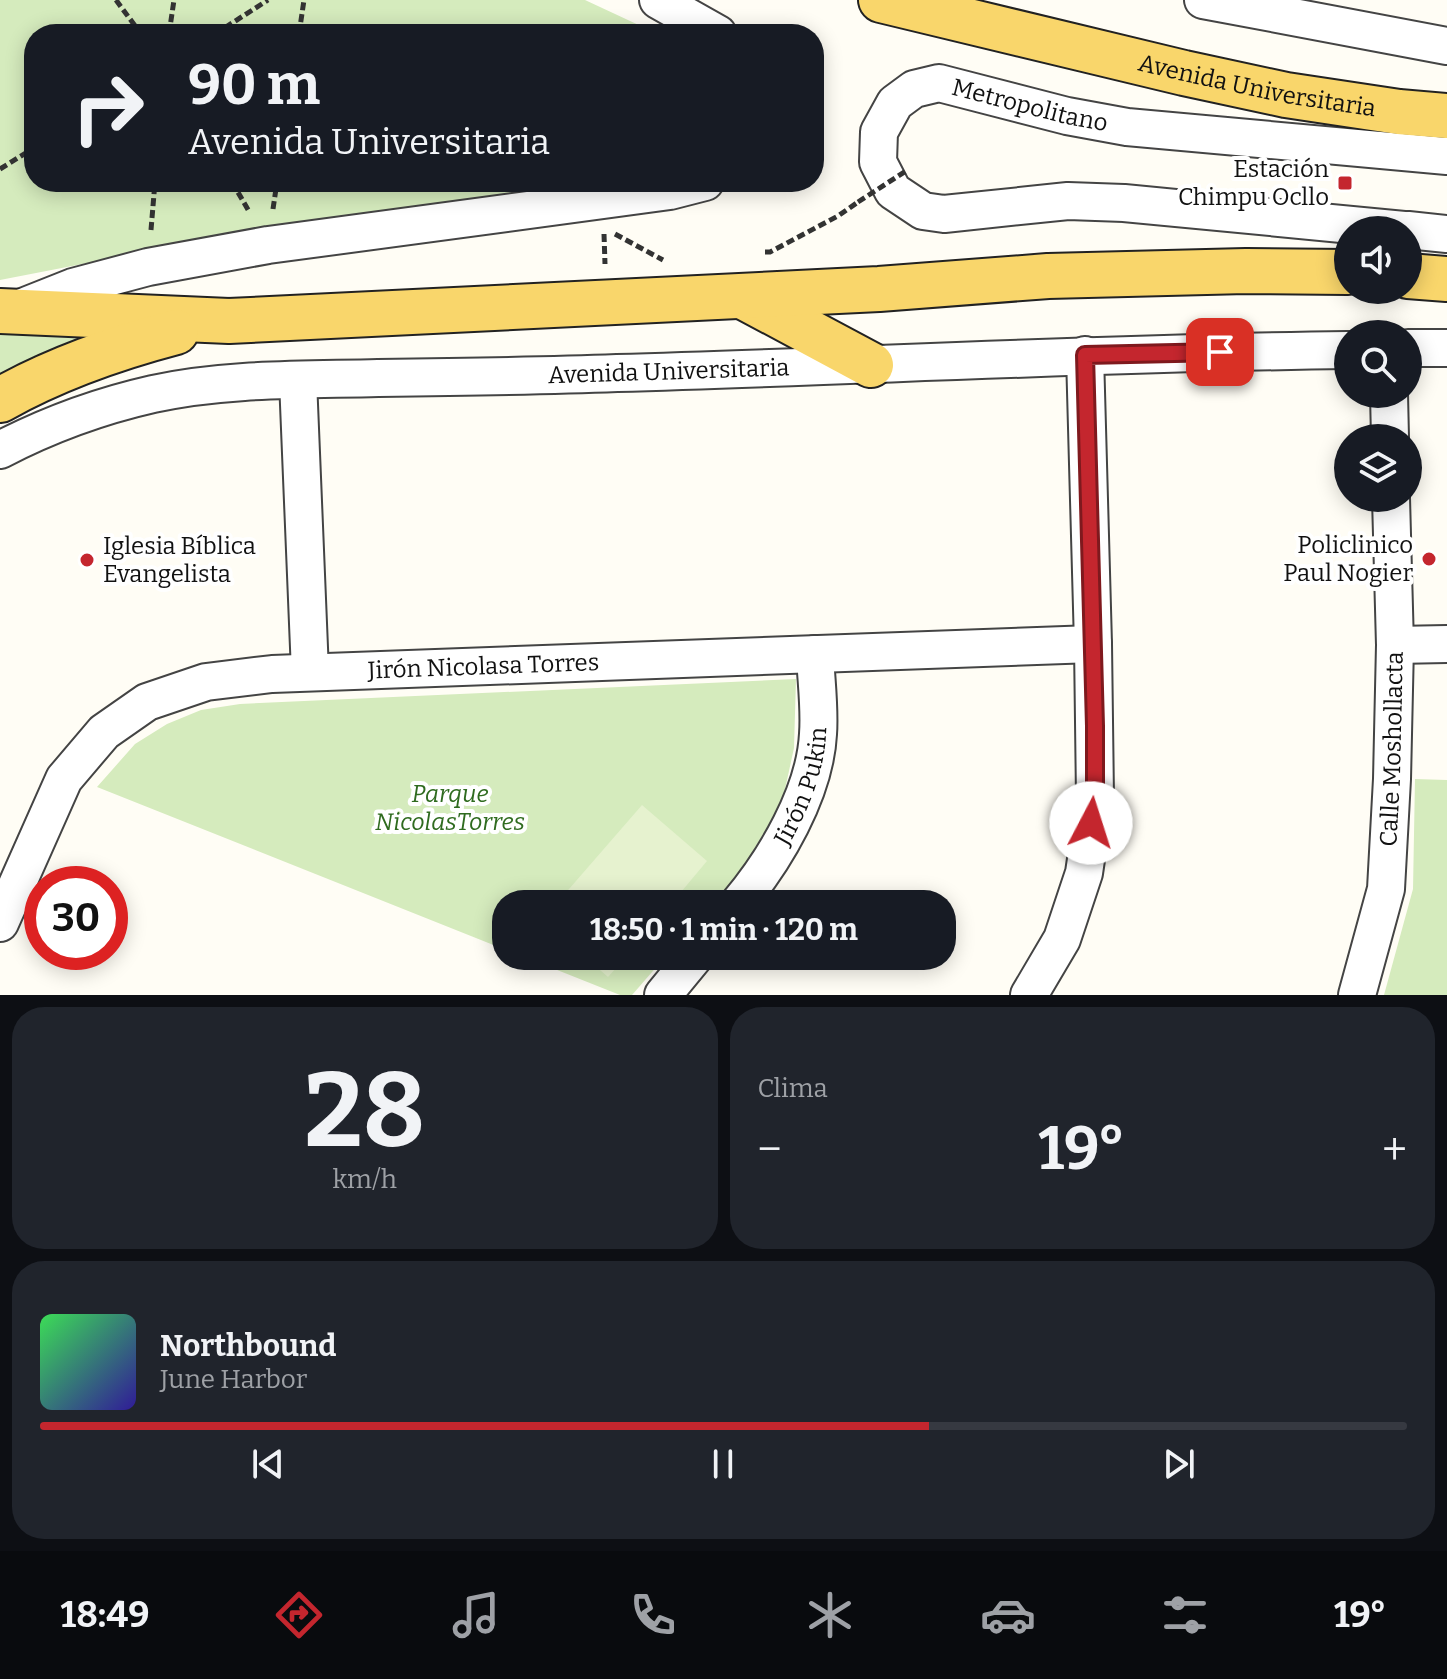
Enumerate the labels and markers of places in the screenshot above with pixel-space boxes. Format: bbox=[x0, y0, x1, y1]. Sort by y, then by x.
place label: Estación Chimpu Ocllo bbox=[1178, 155, 1329, 211]
marker: Estación Chimpu Ocllo bbox=[1336, 174, 1354, 192]
pin bbox=[1186, 318, 1254, 386]
place label: Policlinico Paul Nogier bbox=[1283, 531, 1413, 587]
place label: Iglesia Bíblica Evangelista bbox=[103, 532, 256, 588]
marker: Policlinico Paul Nogier bbox=[1420, 550, 1438, 568]
marker: Iglesia Bíblica Evangelista bbox=[78, 551, 96, 569]

